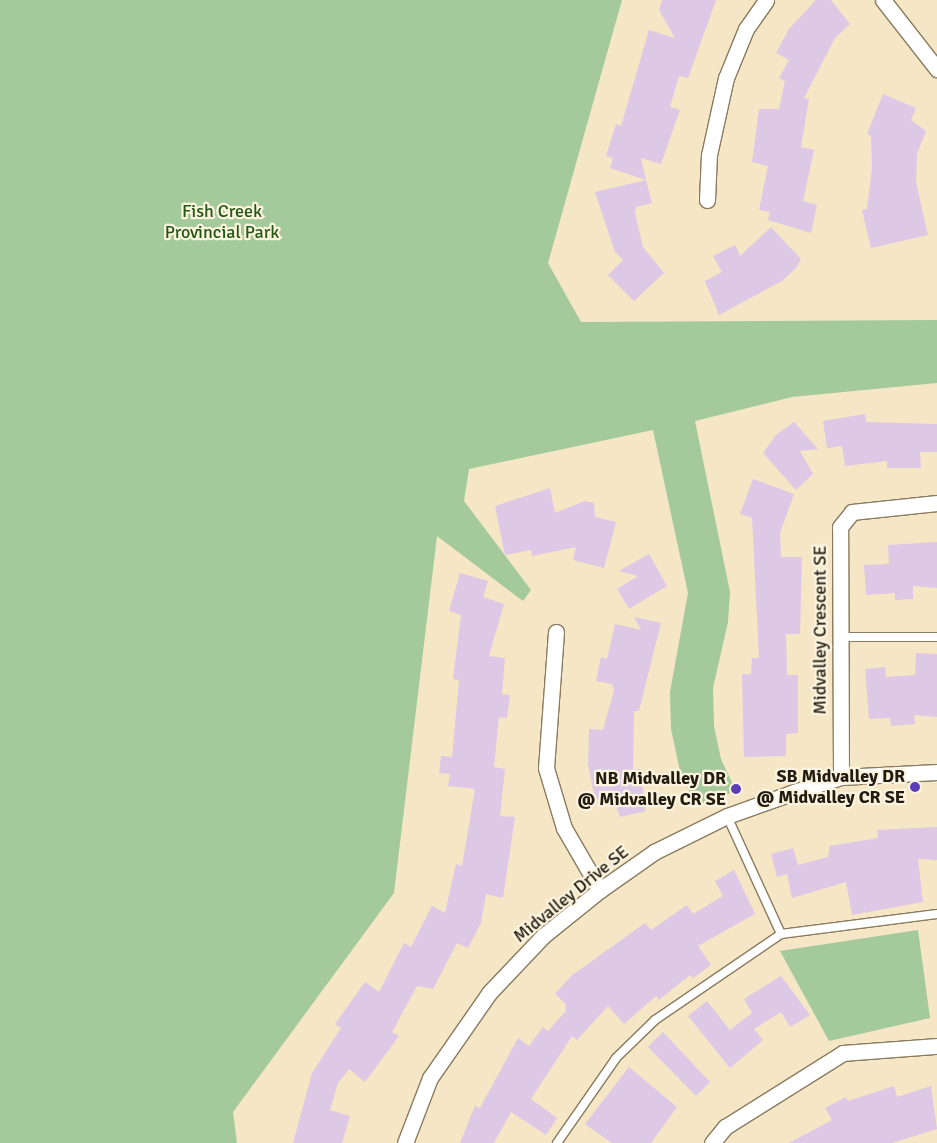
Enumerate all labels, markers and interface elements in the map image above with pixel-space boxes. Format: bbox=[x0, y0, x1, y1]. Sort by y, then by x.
park label: Fish Creek Provincial Park bbox=[165, 201, 279, 243]
street label: Midvalley Crescent SE bbox=[809, 545, 831, 715]
place label: SB Midvalley DR @ Midvalley CR SE bbox=[757, 766, 905, 809]
place label: NB Midvalley DR @ Midvalley CR SE bbox=[578, 768, 726, 811]
marker: SB Midvalley DR @ Midvalley CR SE bbox=[909, 781, 921, 793]
marker: NB Midvalley DR @ Midvalley CR SE bbox=[730, 783, 742, 795]
street label: Midvalley Drive SE bbox=[509, 841, 633, 947]

